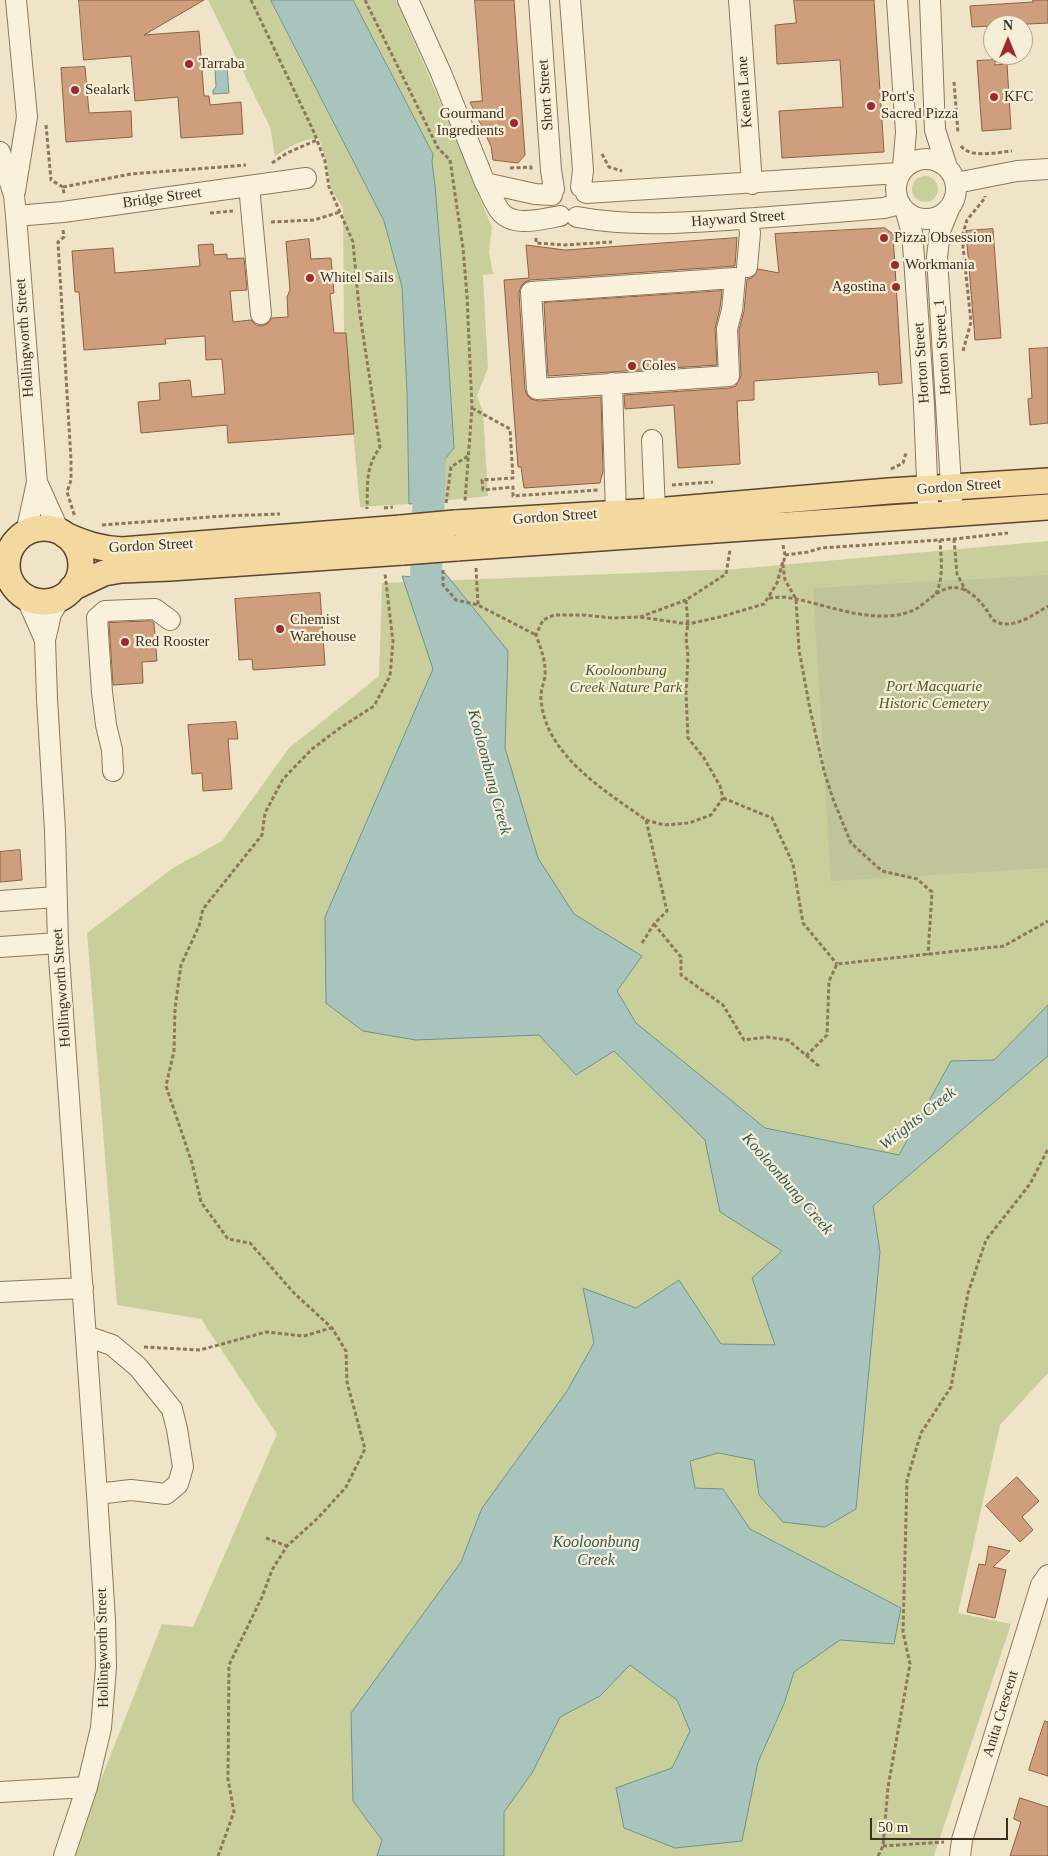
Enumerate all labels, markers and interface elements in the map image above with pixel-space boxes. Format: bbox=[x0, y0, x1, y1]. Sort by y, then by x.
north arrow bbox=[983, 15, 1033, 65]
text: N bbox=[1003, 18, 1013, 33]
place label: Tarraba bbox=[199, 55, 245, 73]
street label: Keena Lane bbox=[734, 55, 756, 129]
marker: Tarraba bbox=[183, 58, 195, 70]
street label: Short Street bbox=[535, 59, 557, 131]
place label: Sealark bbox=[85, 81, 130, 99]
marker: Sealark bbox=[69, 84, 81, 96]
place label: Port's Sacred Pizza bbox=[881, 88, 958, 123]
place label: KFC bbox=[1004, 88, 1033, 106]
marker: KFC bbox=[988, 91, 1000, 103]
marker: Port's Sacred Pizza bbox=[865, 100, 877, 112]
place label: Gourmand Ingredients bbox=[437, 105, 504, 140]
marker: Gourmand Ingredients bbox=[508, 117, 520, 129]
street label: Bridge Street bbox=[121, 184, 203, 212]
street label: Hayward Street bbox=[691, 207, 785, 231]
place label: Pizza Obsession bbox=[894, 229, 992, 247]
marker: Pizza Obsession bbox=[878, 232, 890, 244]
place label: Workmania bbox=[905, 256, 975, 274]
marker: Workmania bbox=[889, 259, 901, 271]
place label: Whitel Sails bbox=[320, 269, 394, 287]
marker: Whitel Sails bbox=[304, 272, 316, 284]
street label: Hollingworth Street bbox=[12, 278, 38, 398]
place label: Agostina bbox=[832, 278, 886, 296]
marker: Agostina bbox=[890, 281, 902, 293]
street label: Horton Street_1 bbox=[931, 298, 955, 396]
street label: Horton Street bbox=[910, 322, 934, 404]
place label: Coles bbox=[642, 357, 676, 375]
marker: Coles bbox=[626, 360, 638, 372]
street label: Gordon Street bbox=[916, 475, 1002, 499]
street label: Gordon Street bbox=[512, 505, 598, 529]
street label: Gordon Street bbox=[108, 535, 194, 557]
place label: Chemist Warehouse bbox=[290, 611, 356, 646]
marker: Chemist Warehouse bbox=[274, 623, 286, 635]
place label: Red Rooster bbox=[135, 633, 210, 651]
marker: Red Rooster bbox=[119, 636, 131, 648]
park label: Kooloonbung Creek Nature Park bbox=[569, 662, 683, 697]
park label: Port Macquarie Historic Cemetery bbox=[879, 678, 989, 713]
water label: Kooloonbung Creek bbox=[463, 707, 515, 837]
street label: Hollingworth Street bbox=[49, 928, 75, 1048]
water label: Wrights Creek bbox=[876, 1083, 960, 1155]
water label: Kooloonbung Creek bbox=[738, 1129, 836, 1239]
water label: Kooloonbung Creek bbox=[552, 1533, 640, 1571]
street label: Hollingworth Street bbox=[93, 1588, 113, 1708]
street label: Anita Crescent bbox=[979, 1669, 1023, 1759]
scale bar bbox=[873, 1808, 1010, 1840]
text: 50 m bbox=[878, 1819, 908, 1835]

